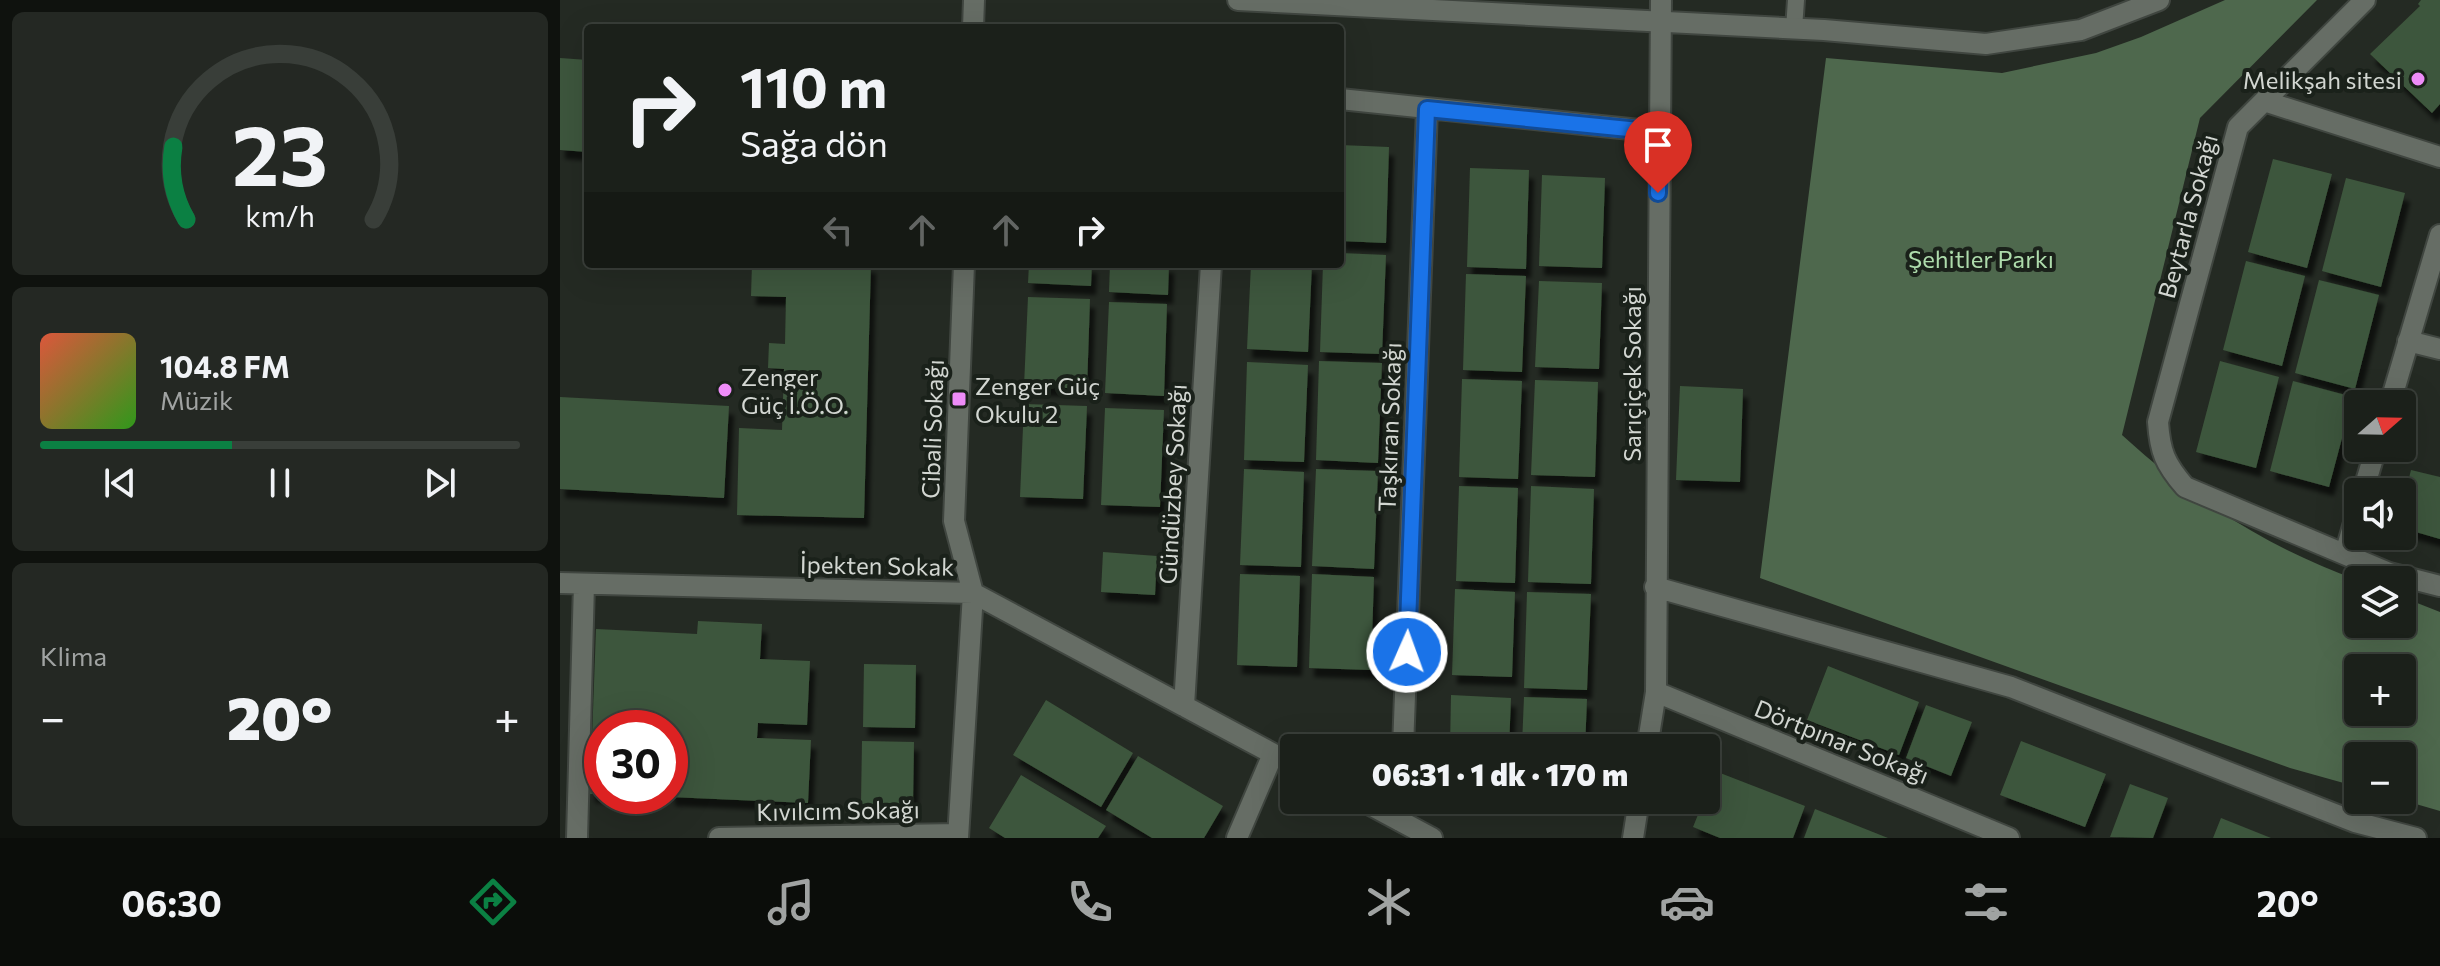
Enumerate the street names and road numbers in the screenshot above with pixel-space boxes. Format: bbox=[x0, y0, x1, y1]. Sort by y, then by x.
street label: Beytarla Sokağı bbox=[2151, 131, 2223, 301]
street label: Sarıçiçek Sokağı bbox=[1617, 286, 1646, 462]
street label: Taşkıran Sokağı bbox=[1372, 342, 1406, 512]
street label: Cibali Sokağı bbox=[915, 359, 949, 499]
street label: Gündüzbey Sokağı bbox=[1152, 383, 1192, 585]
street label: İpekten Sokak bbox=[800, 549, 954, 581]
street label: Dörtpınar Sokağı bbox=[1751, 693, 1933, 789]
street label: Kıvılcım Sokağı bbox=[756, 794, 920, 826]

